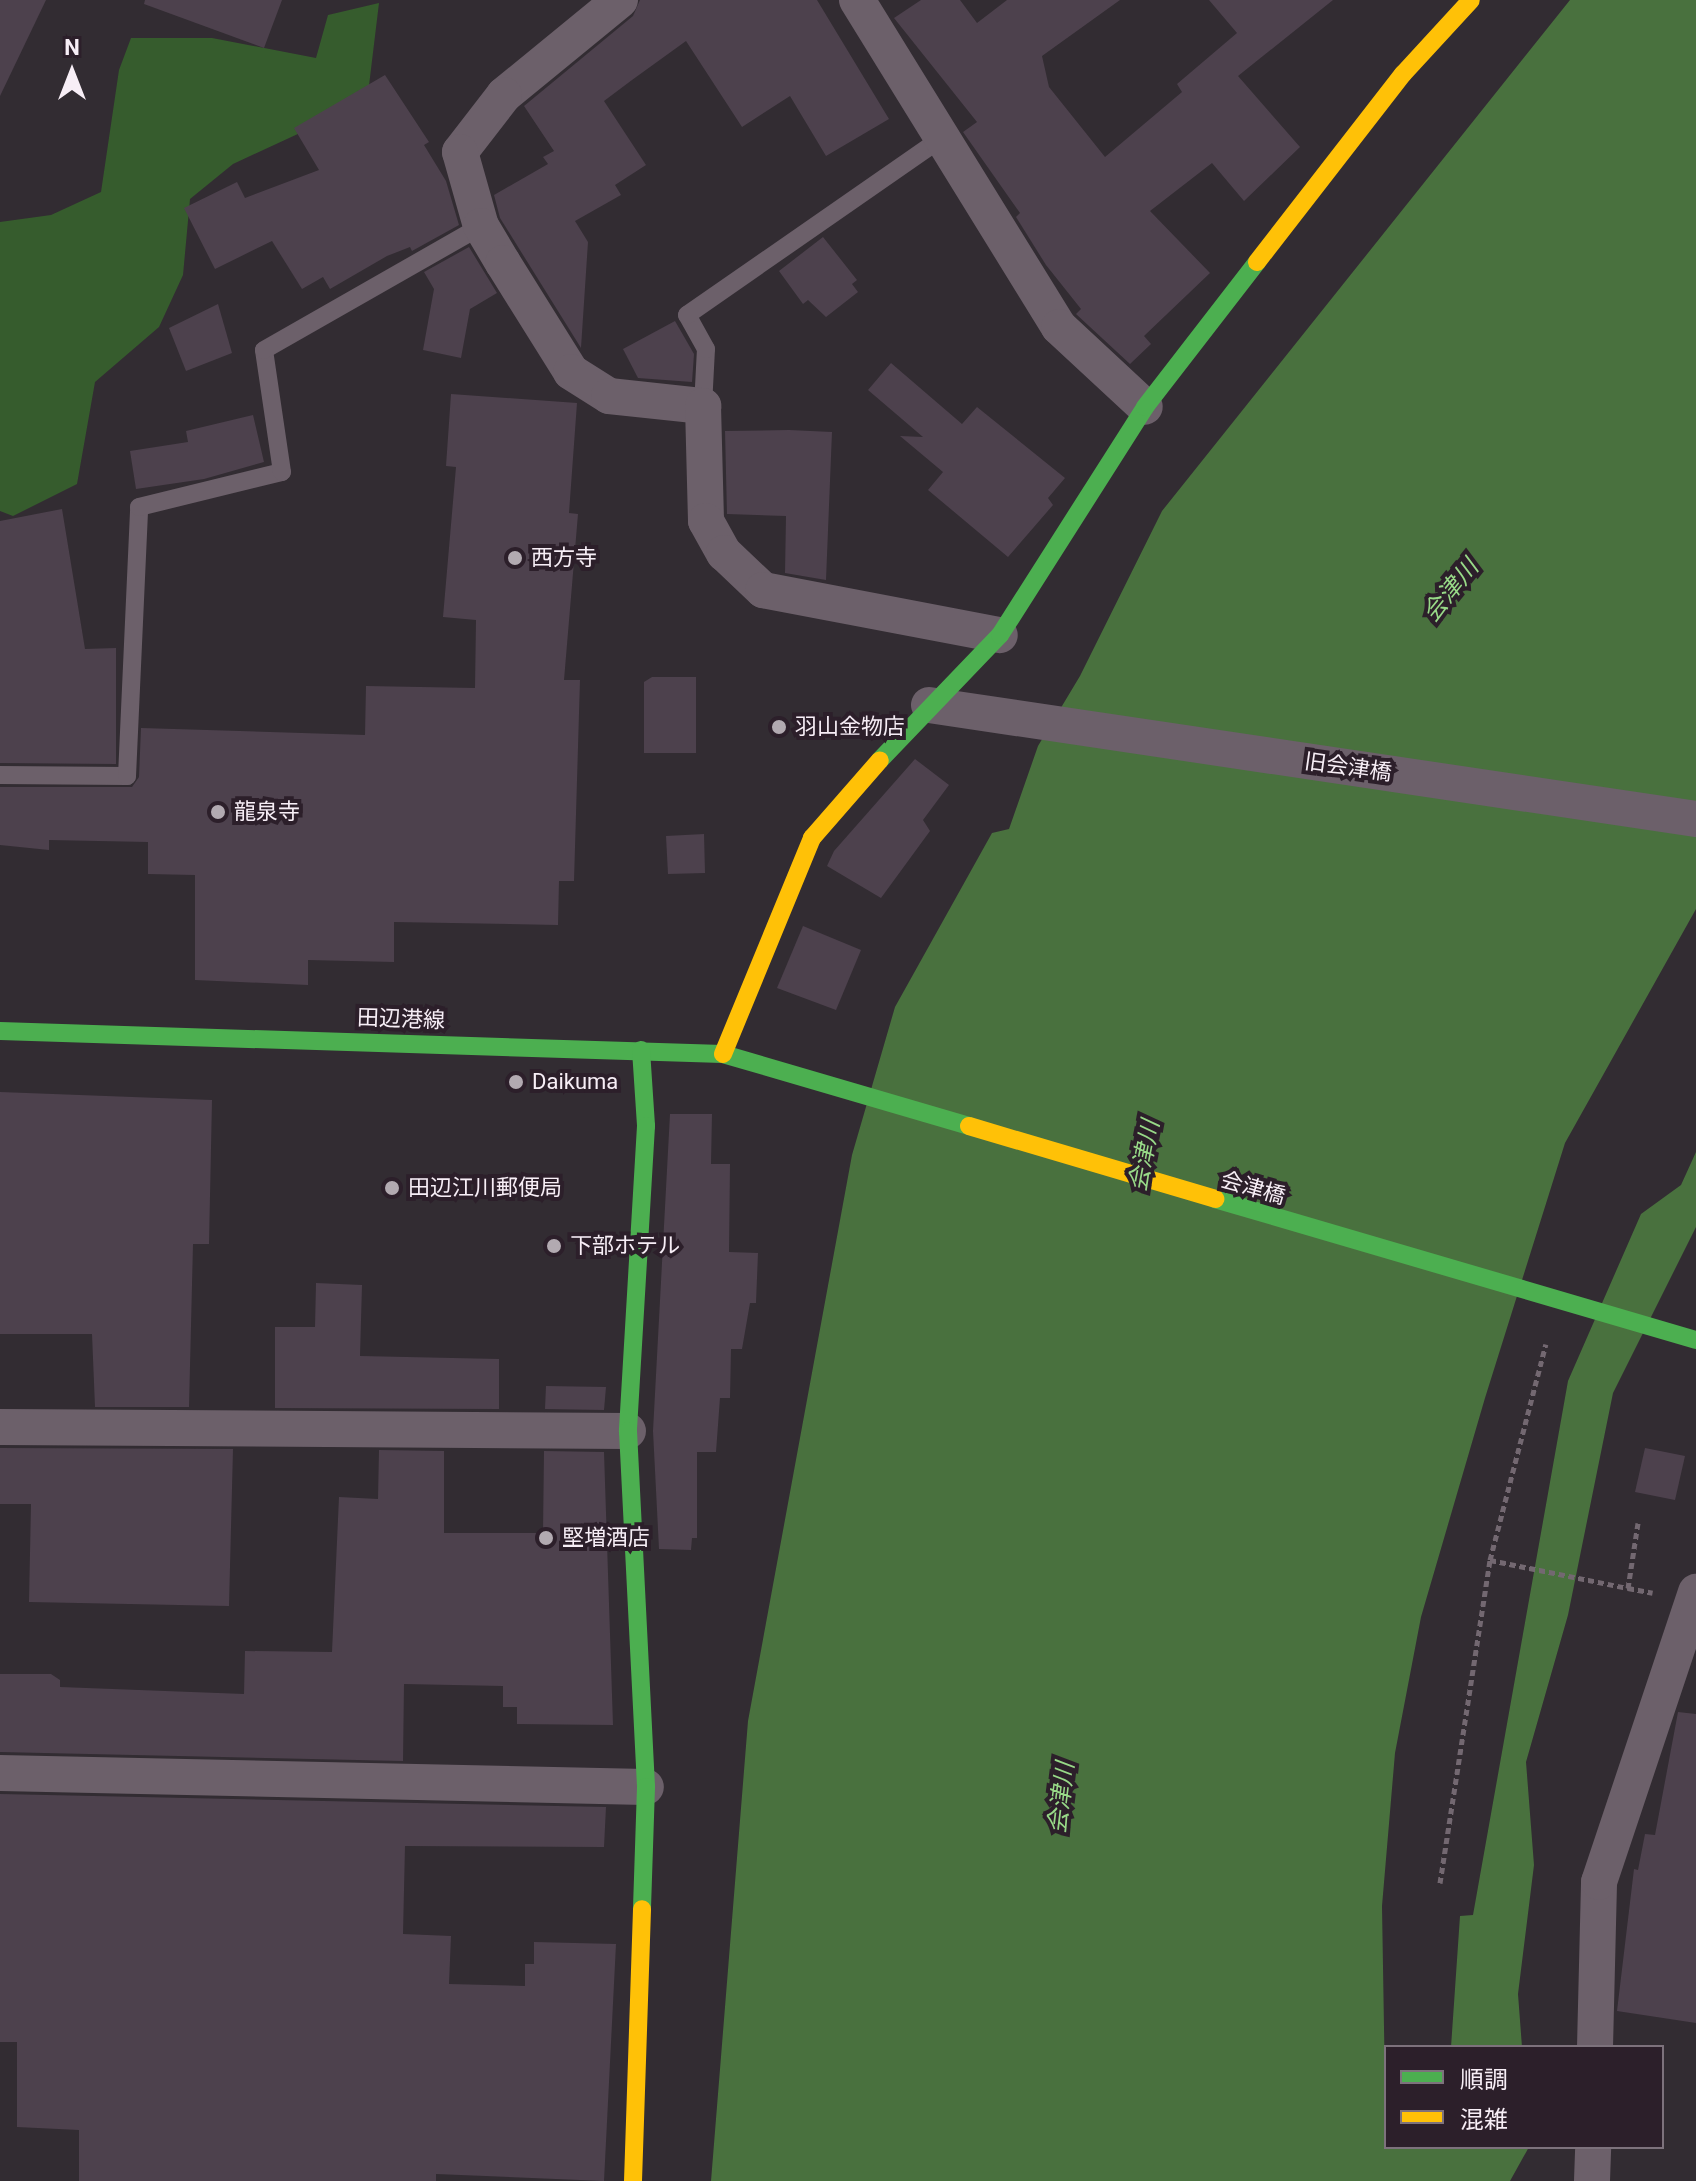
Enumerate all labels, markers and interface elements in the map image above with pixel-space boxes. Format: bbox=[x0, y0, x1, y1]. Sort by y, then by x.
north arrow bbox=[32, 32, 112, 112]
text: N bbox=[64, 35, 80, 60]
place label: 西方寺 bbox=[531, 545, 597, 571]
marker: 西方寺 bbox=[506, 549, 524, 567]
water label: 会津川 bbox=[1417, 554, 1485, 628]
place label: 羽山金物店 bbox=[795, 714, 905, 740]
marker: 羽山金物店 bbox=[770, 718, 788, 736]
street label: 旧会津橋 bbox=[1303, 748, 1393, 786]
place label: 龍泉寺 bbox=[234, 799, 300, 825]
marker: 龍泉寺 bbox=[209, 803, 227, 821]
street label: 田辺港線 bbox=[357, 1004, 445, 1034]
place label: Daikuma bbox=[532, 1069, 618, 1095]
marker: Daikuma bbox=[507, 1073, 525, 1091]
water label: 会津川 bbox=[1124, 1118, 1166, 1194]
street label: 会津橋 bbox=[1218, 1166, 1288, 1210]
place label: 田辺江川郵便局 bbox=[408, 1175, 562, 1201]
marker: 田辺江川郵便局 bbox=[383, 1179, 401, 1197]
place label: 下部ホテル bbox=[570, 1233, 680, 1259]
marker: 下部ホテル bbox=[545, 1237, 563, 1255]
place label: 堅増酒店 bbox=[562, 1525, 650, 1551]
marker: 堅増酒店 bbox=[537, 1529, 555, 1547]
water label: 会津川 bbox=[1043, 1761, 1081, 1835]
legend bbox=[1384, 2045, 1664, 2149]
text: 順調 bbox=[1460, 2066, 1508, 2094]
text: 混雑 bbox=[1460, 2106, 1508, 2134]

